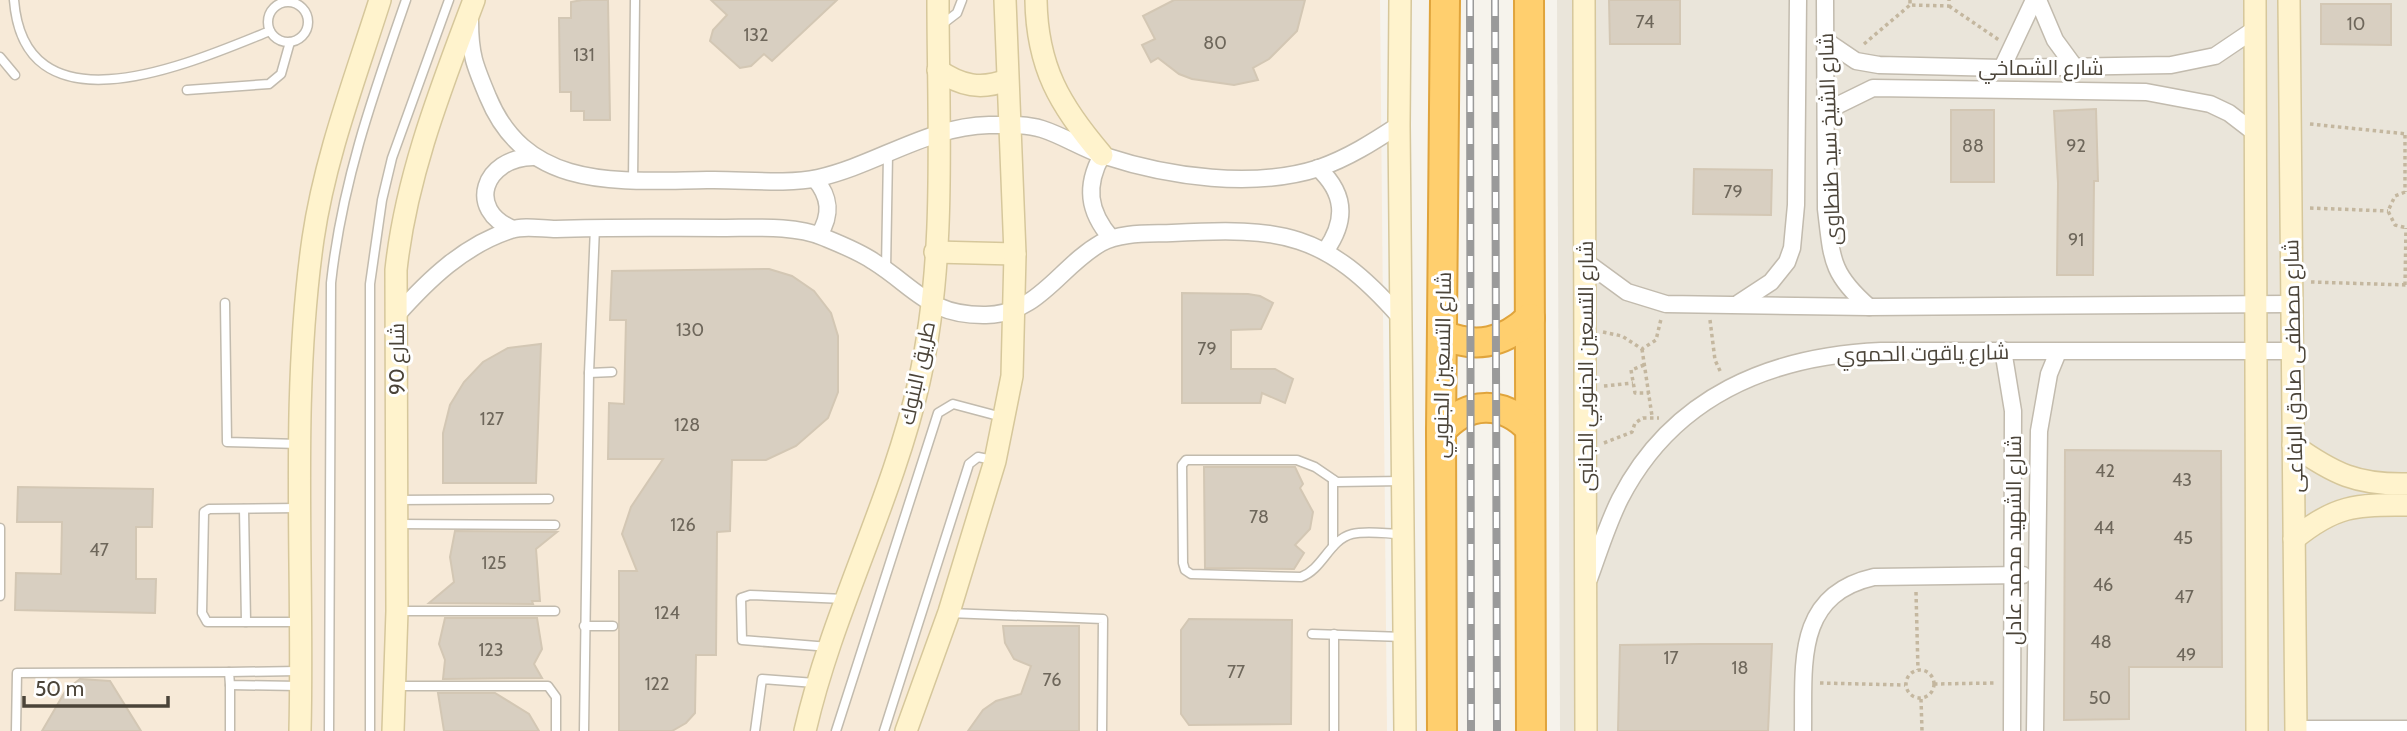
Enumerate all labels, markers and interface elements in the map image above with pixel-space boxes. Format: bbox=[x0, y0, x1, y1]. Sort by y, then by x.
house number: 74 bbox=[1636, 11, 1654, 33]
house number: 10 bbox=[2347, 13, 2365, 35]
house number: 132 bbox=[743, 24, 769, 46]
house number: 80 bbox=[1203, 32, 1227, 54]
street label: شارع الشيخ سيد طنطاوى bbox=[1813, 32, 1847, 246]
house number: 131 bbox=[573, 44, 595, 66]
street label: شارع الشماخي bbox=[1978, 55, 2104, 84]
house number: 88 bbox=[1962, 135, 1984, 157]
house number: 92 bbox=[2066, 135, 2086, 157]
house number: 79 bbox=[1723, 181, 1743, 203]
house number: 91 bbox=[2068, 229, 2084, 251]
street label: شارع مصطفى صادق الرفاعى bbox=[2278, 239, 2310, 493]
street label: شارع التسعين الجنوبي الجانبى bbox=[1573, 241, 1602, 491]
street label: شارع التسعين الجنوبي bbox=[1428, 272, 1460, 459]
house number: 130 bbox=[676, 319, 704, 341]
street label: طريق البنوك bbox=[894, 319, 941, 427]
street label: شارع 90 bbox=[384, 323, 411, 395]
house number: 79 bbox=[1197, 338, 1217, 360]
street label: شارع ياقوت الحموي bbox=[1836, 339, 2010, 371]
house number: 127 bbox=[480, 408, 504, 430]
house number: 128 bbox=[674, 414, 700, 436]
street label: شارع الشهيد محمد عادل bbox=[2001, 435, 2028, 645]
house number: 42 bbox=[2095, 460, 2115, 482]
house number: 43 bbox=[2172, 469, 2192, 491]
house number: 78 bbox=[1249, 506, 1269, 528]
house number: 126 bbox=[670, 514, 696, 536]
house number: 44 bbox=[2094, 517, 2114, 539]
house number: 45 bbox=[2173, 527, 2193, 549]
house number: 47 bbox=[89, 539, 109, 561]
house number: 125 bbox=[481, 552, 507, 574]
house number: 46 bbox=[2093, 574, 2113, 596]
house number: 47 bbox=[2174, 586, 2194, 608]
house number: 124 bbox=[654, 602, 680, 624]
house number: 48 bbox=[2090, 631, 2112, 653]
house number: 123 bbox=[478, 639, 504, 661]
house number: 49 bbox=[2176, 644, 2196, 666]
house number: 17 bbox=[1664, 647, 1678, 669]
house number: 18 bbox=[1732, 657, 1748, 679]
house number: 77 bbox=[1227, 661, 1245, 683]
scale bar bbox=[24, 664, 168, 708]
house number: 76 bbox=[1043, 669, 1061, 691]
house number: 122 bbox=[645, 673, 669, 695]
text: 50 m bbox=[35, 676, 84, 701]
house number: 50 bbox=[2089, 687, 2111, 709]

